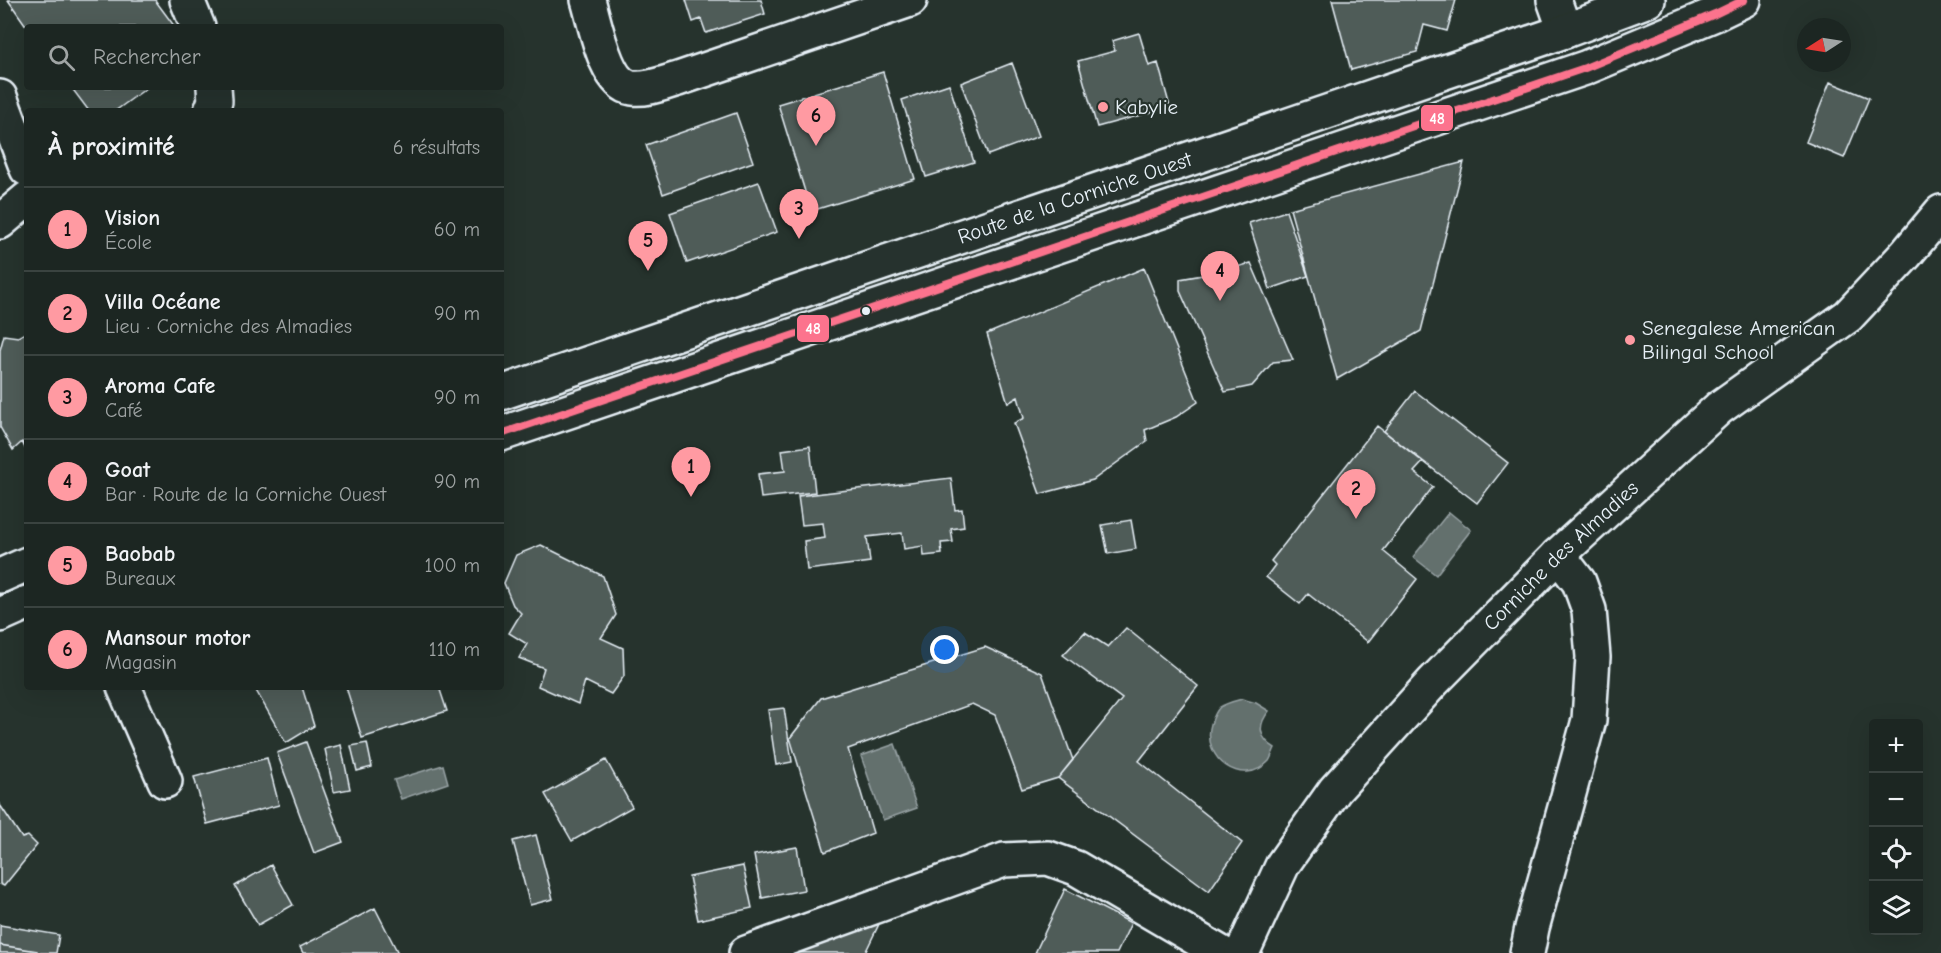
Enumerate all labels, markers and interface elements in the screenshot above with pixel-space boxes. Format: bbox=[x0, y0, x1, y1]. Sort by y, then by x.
north arrow bbox=[1797, 18, 1851, 72]
search box bbox=[24, 24, 504, 90]
icon: search bbox=[45, 41, 78, 74]
text: Rechercher bbox=[93, 44, 201, 70]
place label: Kabylie bbox=[1115, 95, 1178, 119]
pin: 6 bbox=[796, 96, 836, 146]
marker: Kabylie bbox=[1096, 100, 1110, 114]
line badge: 48 bbox=[1420, 104, 1454, 132]
text: 48 bbox=[1429, 110, 1445, 128]
text: À proximité bbox=[48, 132, 175, 162]
text: 6 résultats bbox=[393, 136, 480, 159]
street label: Route de la Corniche Ouest bbox=[955, 147, 1196, 249]
pin: 3 bbox=[780, 190, 818, 239]
text: Vision bbox=[105, 205, 160, 231]
text: 1 bbox=[64, 218, 71, 241]
text: 60 m bbox=[434, 218, 480, 241]
pin: 5 bbox=[628, 222, 668, 271]
text: École bbox=[105, 231, 152, 254]
pin: 4 bbox=[1200, 252, 1240, 301]
text: Villa Océane bbox=[105, 289, 221, 315]
text: 2 bbox=[63, 302, 72, 325]
text: 90 m bbox=[434, 302, 480, 325]
unlabelled marker bbox=[860, 305, 872, 317]
line badge: 48 bbox=[796, 314, 830, 343]
text: Lieu · Corniche des Almadies bbox=[105, 315, 352, 338]
place label: Senegalese American Bilingal School bbox=[1642, 316, 1835, 364]
text: 48 bbox=[805, 320, 821, 338]
marker: Senegalese American Bilingal School bbox=[1623, 333, 1637, 347]
text: Aroma Cafe bbox=[105, 373, 215, 399]
text: 3 bbox=[63, 386, 72, 409]
text: 90 m bbox=[434, 386, 480, 409]
text: Café bbox=[105, 399, 143, 422]
pin: 1 bbox=[672, 448, 710, 497]
text: Goat bbox=[105, 457, 150, 483]
text: 4 bbox=[63, 470, 72, 493]
text: 90 m bbox=[434, 470, 480, 493]
pin: 2 bbox=[1336, 470, 1376, 519]
street label: Corniche des Almadies bbox=[1478, 476, 1643, 636]
text: Bar · Route de la Corniche Ouest bbox=[105, 483, 386, 506]
text: Baobab bbox=[105, 541, 175, 567]
text: 5 bbox=[62, 554, 73, 577]
text: 100 m bbox=[425, 554, 480, 577]
text: Bureaux bbox=[105, 567, 175, 590]
text: Mansour motor bbox=[105, 625, 250, 651]
your location bbox=[930, 635, 959, 664]
text: 6 bbox=[62, 638, 73, 661]
text: 110 m bbox=[429, 638, 480, 661]
text: Magasin bbox=[105, 651, 177, 674]
map controls bbox=[1869, 719, 1923, 935]
button: + bbox=[1869, 719, 1923, 773]
button: − bbox=[1869, 773, 1923, 827]
button: locate bbox=[1869, 827, 1923, 881]
button: layers bbox=[1869, 881, 1923, 935]

